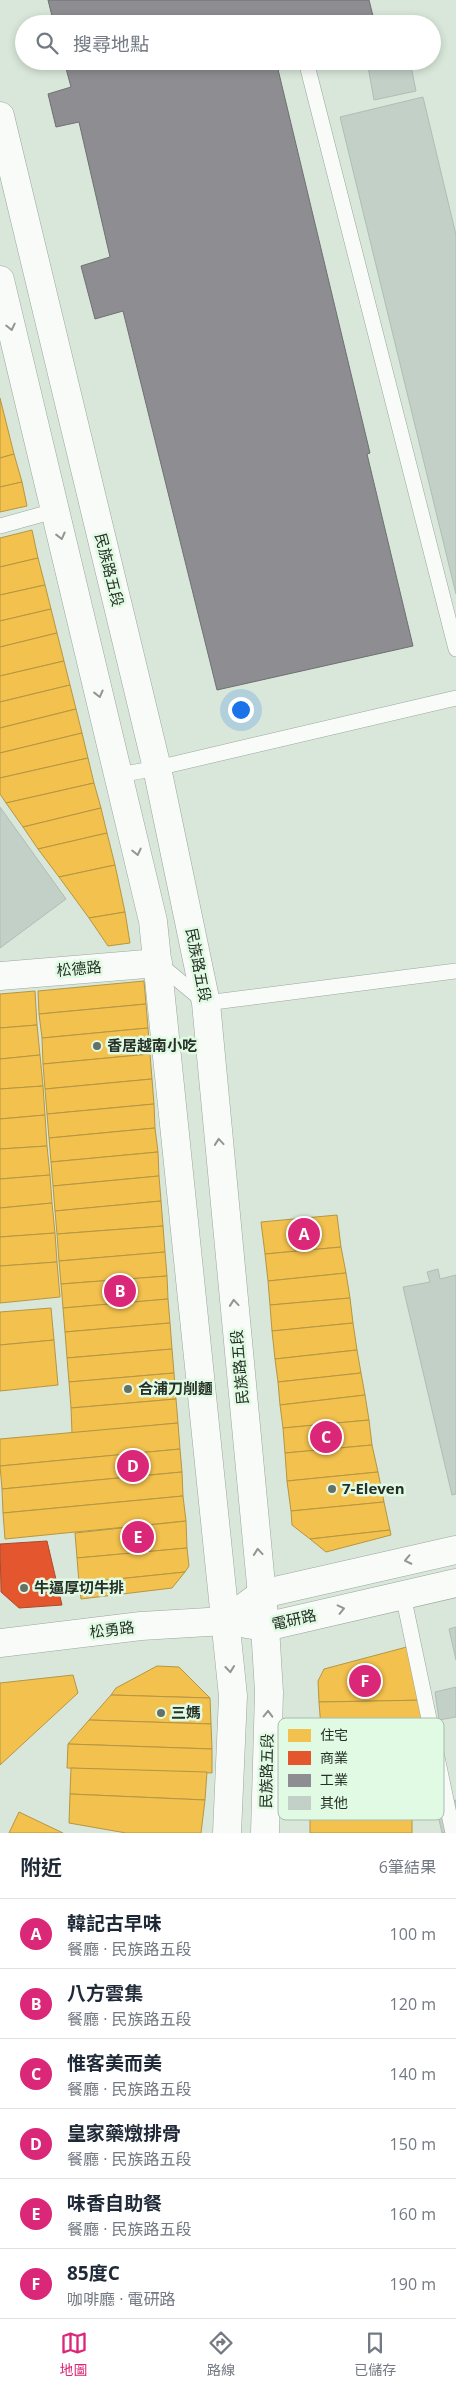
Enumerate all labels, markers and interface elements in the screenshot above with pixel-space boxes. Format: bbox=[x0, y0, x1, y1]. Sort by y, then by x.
search box bbox=[15, 15, 441, 70]
icon: search bbox=[33, 29, 61, 57]
text: 搜尋地點 bbox=[73, 31, 149, 57]
one-way arrow bbox=[5, 323, 16, 332]
street label: 民族路五段 bbox=[91, 531, 129, 609]
one-way arrow bbox=[55, 532, 66, 541]
one-way arrow bbox=[93, 690, 104, 699]
your location bbox=[228, 697, 254, 723]
one-way arrow bbox=[131, 848, 142, 857]
street label: 民族路五段 bbox=[182, 926, 216, 1004]
street label: 松德路 bbox=[56, 956, 102, 980]
place label: 香居越南小吃 bbox=[107, 1035, 197, 1055]
marker: 香居越南小吃 bbox=[91, 1040, 103, 1052]
one-way arrow bbox=[214, 1137, 225, 1145]
pin: A bbox=[288, 1215, 320, 1253]
pin: B bbox=[104, 1272, 136, 1310]
one-way arrow bbox=[229, 1299, 240, 1307]
street label: 民族路五段 bbox=[226, 1329, 252, 1405]
place label: 合浦刀削麵 bbox=[138, 1378, 213, 1398]
marker: 合浦刀削麵 bbox=[122, 1383, 134, 1395]
pin: C bbox=[310, 1418, 342, 1456]
pin: D bbox=[117, 1447, 149, 1485]
place label: 7-Eleven bbox=[342, 1478, 405, 1498]
marker: 7-Eleven bbox=[326, 1483, 338, 1495]
pin: E bbox=[122, 1518, 154, 1556]
one-way arrow bbox=[253, 1548, 264, 1556]
one-way arrow bbox=[404, 1554, 413, 1565]
place label: 牛逼厚切牛排 bbox=[34, 1577, 124, 1597]
marker: 牛逼厚切牛排 bbox=[18, 1582, 30, 1594]
street label: 電研路 bbox=[270, 1604, 318, 1634]
one-way arrow bbox=[336, 1604, 345, 1615]
street label: 松勇路 bbox=[88, 1616, 135, 1642]
pin: F bbox=[349, 1662, 381, 1700]
one-way arrow bbox=[224, 1665, 235, 1673]
place label: 三媽 bbox=[171, 1702, 201, 1722]
marker: 三媽 bbox=[155, 1707, 167, 1719]
one-way arrow bbox=[263, 1710, 274, 1718]
legend bbox=[278, 1718, 444, 1820]
text: 住宅 bbox=[320, 1725, 348, 1744]
street label: 民族路五段 bbox=[255, 1733, 277, 1809]
text: 商業 bbox=[320, 1748, 348, 1767]
text: 工業 bbox=[320, 1770, 348, 1789]
text: 其他 bbox=[320, 1793, 348, 1812]
text: 附近 bbox=[20, 1853, 62, 1881]
text: 6筆結果 bbox=[379, 1856, 436, 1878]
text: 韓記古早味 bbox=[67, 1910, 162, 1936]
text: A bbox=[30, 1923, 42, 1945]
text: 100 m bbox=[390, 1923, 436, 1945]
text: 餐廳 · 民族路五段 bbox=[67, 1938, 192, 1960]
text: 八方雲集 bbox=[67, 1980, 143, 2006]
text: B bbox=[31, 1993, 41, 2015]
text: 120 m bbox=[390, 1993, 436, 2015]
text: 餐廳 · 民族路五段 bbox=[67, 2008, 192, 2030]
text: 惟客美而美 bbox=[67, 2050, 162, 2076]
text: C bbox=[31, 2063, 41, 2085]
text: 140 m bbox=[390, 2063, 436, 2085]
text: 餐廳 · 民族路五段 bbox=[67, 2078, 192, 2100]
text: 皇家藥燉排骨 bbox=[67, 2120, 181, 2146]
text: D bbox=[30, 2133, 42, 2155]
text: 150 m bbox=[390, 2133, 436, 2155]
text: 餐廳 · 民族路五段 bbox=[67, 2148, 192, 2170]
text: 味香自助餐 bbox=[67, 2190, 162, 2216]
text: E bbox=[32, 2203, 40, 2225]
text: 160 m bbox=[390, 2203, 436, 2225]
text: 餐廳 · 民族路五段 bbox=[67, 2218, 192, 2240]
text: 85度C bbox=[67, 2260, 120, 2286]
text: F bbox=[32, 2273, 40, 2295]
text: 190 m bbox=[390, 2273, 436, 2295]
text: 咖啡廳 · 電研路 bbox=[67, 2288, 176, 2310]
tab: 地圖 bbox=[60, 2329, 88, 2379]
tab: 路線 bbox=[207, 2329, 235, 2379]
tab: 已儲存 bbox=[354, 2329, 396, 2379]

